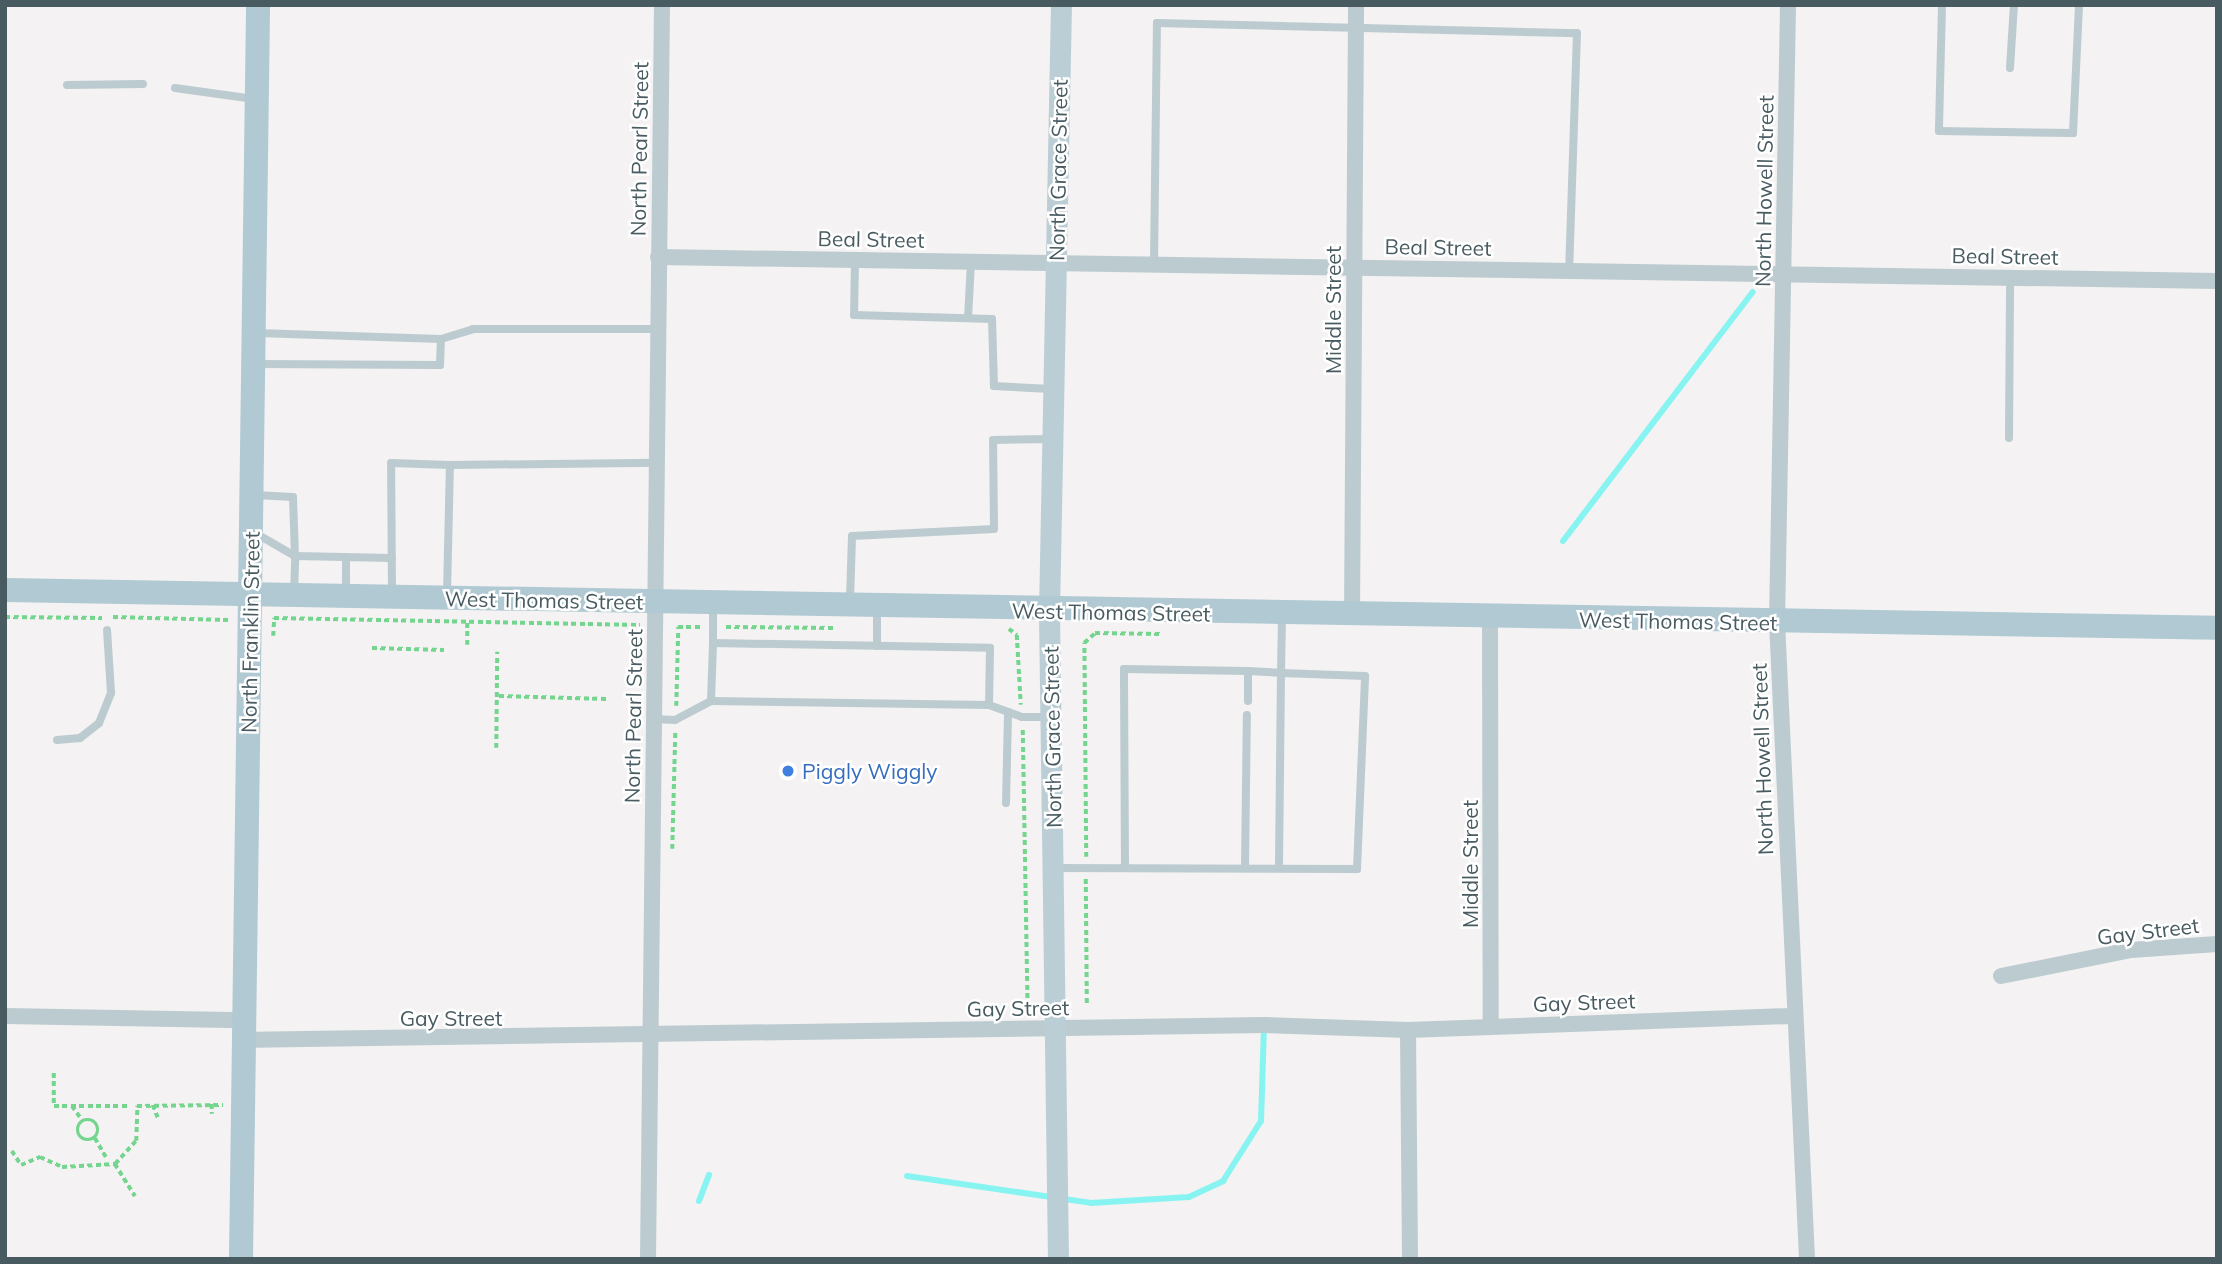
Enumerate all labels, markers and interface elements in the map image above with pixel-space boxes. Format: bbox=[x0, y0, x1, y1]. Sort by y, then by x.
street label: North Pearl Street bbox=[625, 62, 653, 236]
street label: North Grace Street bbox=[1044, 79, 1072, 261]
street label: North Howell Street bbox=[1750, 95, 1778, 287]
street label: Beal Street bbox=[817, 225, 925, 253]
street label: Beal Street bbox=[1384, 233, 1492, 261]
street label: Beal Street bbox=[1951, 242, 2059, 270]
street label: Middle Street bbox=[1320, 246, 1346, 374]
street label: North Franklin Street bbox=[236, 531, 264, 733]
street label: West Thomas Street bbox=[444, 586, 644, 614]
street label: West Thomas Street bbox=[1011, 598, 1211, 626]
street label: West Thomas Street bbox=[1578, 607, 1778, 635]
street label: North Pearl Street bbox=[619, 629, 647, 803]
street label: North Grace Street bbox=[1038, 646, 1066, 828]
street label: North Howell Street bbox=[1746, 663, 1778, 855]
place label: Piggly Wiggly bbox=[802, 758, 937, 784]
marker: Piggly Wiggly bbox=[780, 763, 796, 779]
street label: Middle Street bbox=[1457, 800, 1483, 928]
street label: Gay Street bbox=[2096, 912, 2200, 950]
street label: Gay Street bbox=[1532, 988, 1636, 1016]
street label: Gay Street bbox=[967, 995, 1069, 1021]
street label: Gay Street bbox=[400, 1005, 502, 1031]

